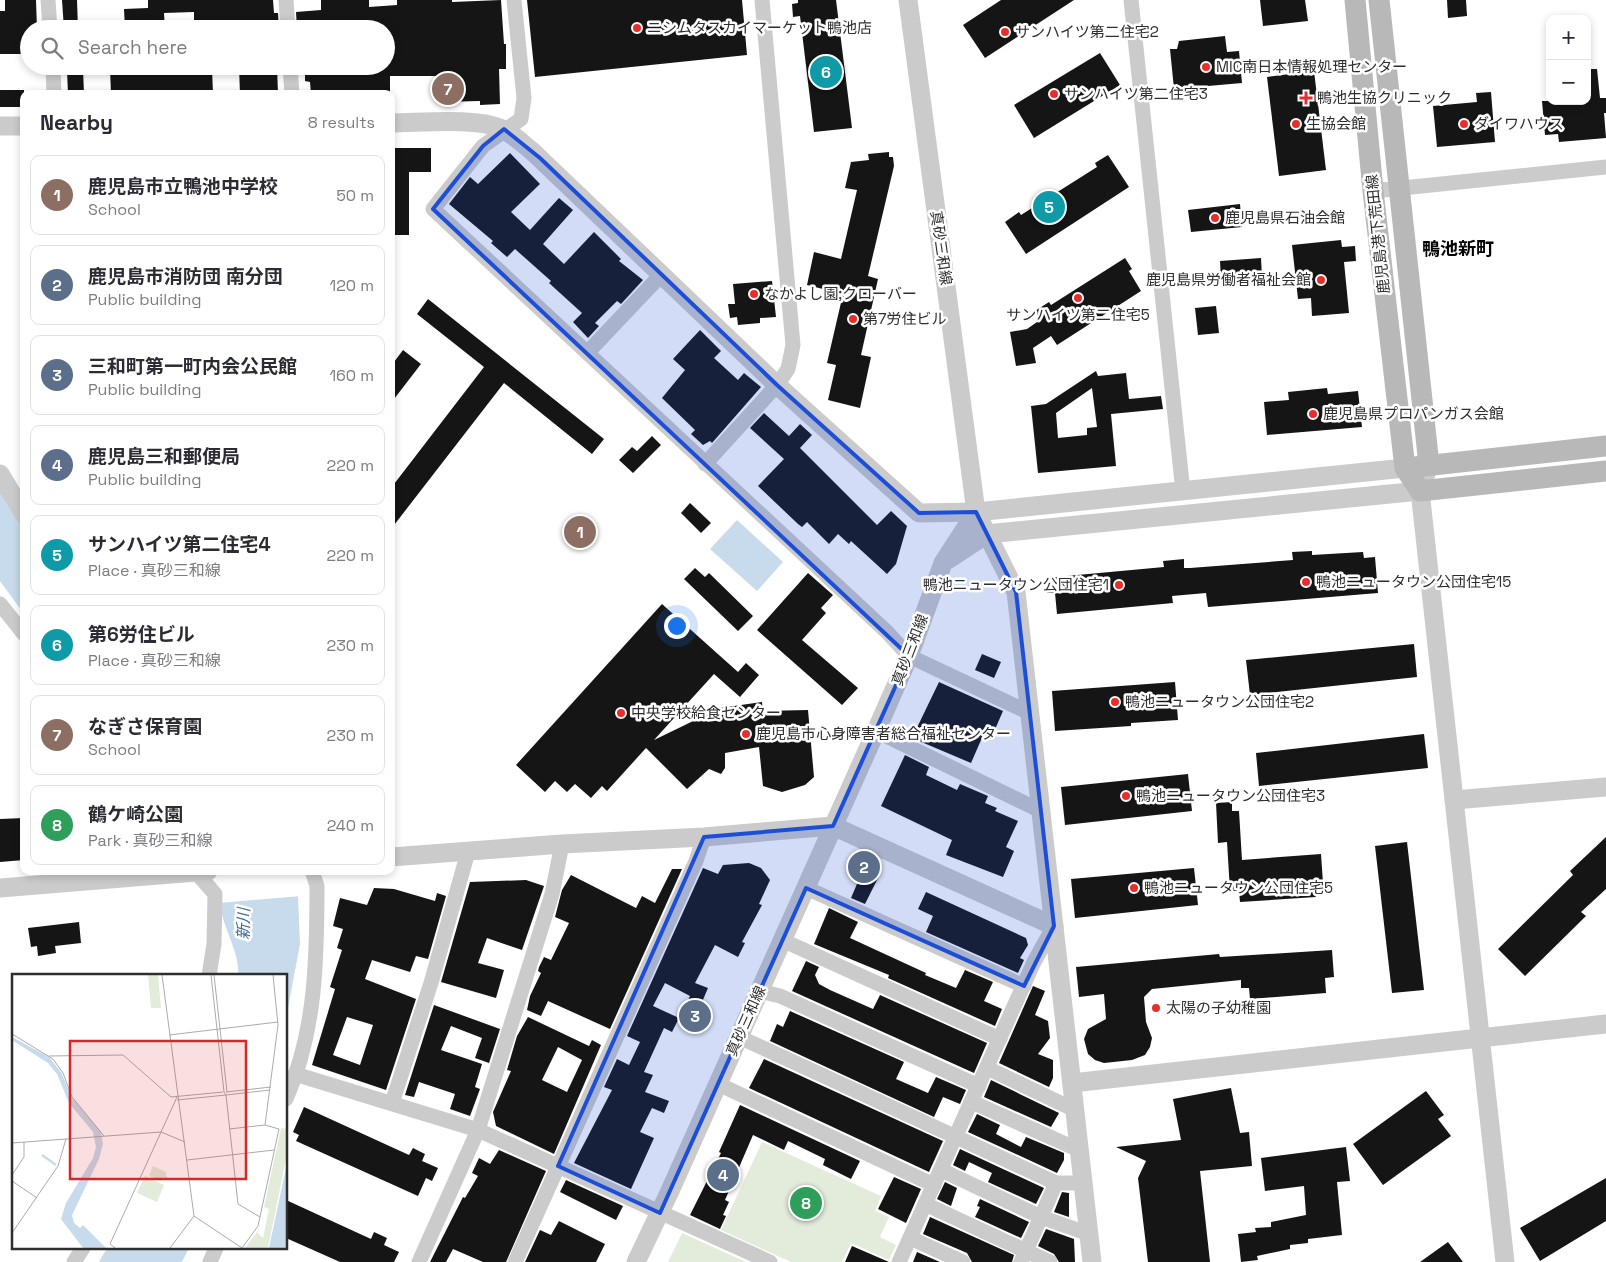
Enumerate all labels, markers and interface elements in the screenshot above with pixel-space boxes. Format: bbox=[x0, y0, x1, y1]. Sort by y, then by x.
map controls bbox=[1546, 15, 1591, 105]
button: + bbox=[1546, 15, 1591, 60]
place label: ニシムタスカイマーケット鴨池店 bbox=[647, 18, 872, 37]
search box bbox=[20, 20, 395, 75]
marker: ニシムタスカイマーケット鴨池店 bbox=[631, 22, 643, 34]
place label: サンハイツ第二住宅2 bbox=[1015, 22, 1159, 41]
marker: サンハイツ第二住宅2 bbox=[999, 26, 1011, 38]
icon: search bbox=[38, 34, 66, 62]
text: Search here bbox=[78, 35, 188, 60]
pin: 6 bbox=[810, 53, 842, 91]
place label: MIC南日本情報処理センター bbox=[1216, 57, 1407, 76]
button: − bbox=[1546, 60, 1591, 105]
marker: MIC南日本情報処理センター bbox=[1200, 61, 1212, 73]
pin: 7 bbox=[432, 70, 464, 108]
place label: サンハイツ第二住宅3 bbox=[1064, 84, 1208, 103]
marker: サンハイツ第二住宅3 bbox=[1048, 88, 1060, 100]
place label: 鴨池生協クリニック bbox=[1317, 88, 1452, 107]
marker: 鴨池生協クリニック bbox=[1299, 91, 1313, 105]
text: Nearby bbox=[40, 109, 113, 136]
text: 8 results bbox=[308, 112, 375, 133]
place label: 生協会館 bbox=[1306, 114, 1366, 133]
place label: ダイワハウス bbox=[1474, 114, 1564, 133]
marker: 生協会館 bbox=[1290, 118, 1302, 130]
marker: ダイワハウス bbox=[1458, 118, 1470, 130]
street label: 鹿児島港下荒田線 bbox=[1362, 173, 1393, 295]
text: 鹿児島市立鴨池中学校 bbox=[88, 174, 278, 199]
text: 1 bbox=[53, 185, 61, 206]
text: 50 m bbox=[336, 185, 374, 206]
pin: 5 bbox=[1033, 188, 1065, 226]
text: School bbox=[88, 199, 141, 220]
place label: 鹿児島県石油会館 bbox=[1225, 208, 1345, 227]
street label: 真砂三和線 bbox=[927, 209, 956, 286]
marker: 鹿児島県石油会館 bbox=[1209, 212, 1221, 224]
district label: 鴨池新町 bbox=[1422, 237, 1494, 260]
text: 鹿児島市消防団 南分団 bbox=[88, 264, 283, 289]
place label: 鹿児島県労働者福祉会館 bbox=[1146, 270, 1311, 289]
marker: 鹿児島県労働者福祉会館 bbox=[1315, 274, 1327, 286]
text: 2 bbox=[52, 275, 62, 296]
text: 120 m bbox=[330, 275, 374, 296]
place label: なかよし園;クローバー bbox=[764, 284, 917, 303]
marker: なかよし園;クローバー bbox=[748, 288, 760, 300]
text: Public building bbox=[88, 289, 201, 310]
marker: サンハイツ第二住宅5 bbox=[1072, 292, 1084, 304]
place label: サンハイツ第二住宅5 bbox=[1006, 305, 1150, 324]
place label: 第7労住ビル bbox=[863, 309, 946, 328]
marker: 第7労住ビル bbox=[847, 313, 859, 325]
text: 三和町第一町内会公民館 bbox=[88, 354, 297, 379]
text: 3 bbox=[52, 365, 62, 386]
text: 160 m bbox=[329, 365, 374, 386]
text: Public building bbox=[88, 379, 201, 400]
place label: 鹿児島県プロパンガス会館 bbox=[1323, 404, 1504, 423]
marker: 鹿児島県プロパンガス会館 bbox=[1307, 408, 1319, 420]
text: 鹿児島三和郵便局 bbox=[88, 444, 240, 469]
text: 4 bbox=[52, 455, 62, 476]
text: 220 m bbox=[327, 455, 374, 476]
text: Public building bbox=[88, 469, 201, 490]
pin: 1 bbox=[564, 513, 596, 551]
text: サンハイツ第二住宅4 bbox=[88, 532, 271, 557]
text: 5 bbox=[52, 545, 62, 566]
text: 220 m bbox=[327, 545, 374, 566]
text: Place · 真砂三和線 bbox=[88, 560, 221, 581]
place label: 鴨池ニュータウン公団住宅15 bbox=[1316, 572, 1511, 591]
place label: 鴨池ニュータウン公団住宅1 bbox=[923, 575, 1109, 594]
marker: 鴨池ニュータウン公団住宅15 bbox=[1300, 576, 1312, 588]
marker: 鴨池ニュータウン公団住宅1 bbox=[1113, 579, 1125, 591]
street label: 真砂三和線 bbox=[887, 611, 932, 688]
your location bbox=[664, 613, 690, 639]
text: 第6労住ビル bbox=[88, 622, 195, 647]
text: 6 bbox=[52, 635, 62, 656]
text: 230 m bbox=[327, 635, 374, 656]
text: Place · 真砂三和線 bbox=[88, 650, 221, 671]
place label: 鴨池ニュータウン公団住宅2 bbox=[1125, 692, 1314, 711]
marker: 鴨池ニュータウン公団住宅2 bbox=[1109, 696, 1121, 708]
place label: 中央学校給食センター bbox=[631, 703, 781, 722]
marker: 中央学校給食センター bbox=[615, 707, 627, 719]
text: なぎさ保育園 bbox=[88, 714, 202, 739]
place label: 鹿児島市心身障害者総合福祉センター bbox=[756, 724, 1011, 743]
text: 7 bbox=[53, 725, 61, 746]
text: 230 m bbox=[327, 725, 374, 746]
marker: 鹿児島市心身障害者総合福祉センター bbox=[740, 728, 752, 740]
text: School bbox=[88, 739, 141, 760]
place label: 鴨池ニュータウン公団住宅3 bbox=[1136, 786, 1325, 805]
marker: 鴨池ニュータウン公団住宅3 bbox=[1120, 790, 1132, 802]
text: 鶴ケ崎公園 bbox=[88, 802, 183, 827]
text: 8 bbox=[52, 815, 62, 836]
text: 240 m bbox=[327, 815, 374, 836]
text: Park · 真砂三和線 bbox=[88, 830, 213, 851]
pin: 2 bbox=[848, 848, 880, 886]
place label: 鴨池ニュータウン公団住宅5 bbox=[1144, 878, 1333, 897]
marker: 鴨池ニュータウン公団住宅5 bbox=[1128, 882, 1140, 894]
water label: 新川 bbox=[233, 906, 254, 940]
inset map bbox=[12, 974, 288, 1250]
street label: 真砂三和線 bbox=[722, 983, 769, 1059]
pin: 3 bbox=[679, 997, 711, 1035]
place label: 太陽の子幼稚園 bbox=[1166, 998, 1271, 1017]
marker: 太陽の子幼稚園 bbox=[1150, 1002, 1162, 1014]
pin: 4 bbox=[707, 1156, 739, 1194]
pin: 8 bbox=[790, 1184, 822, 1222]

